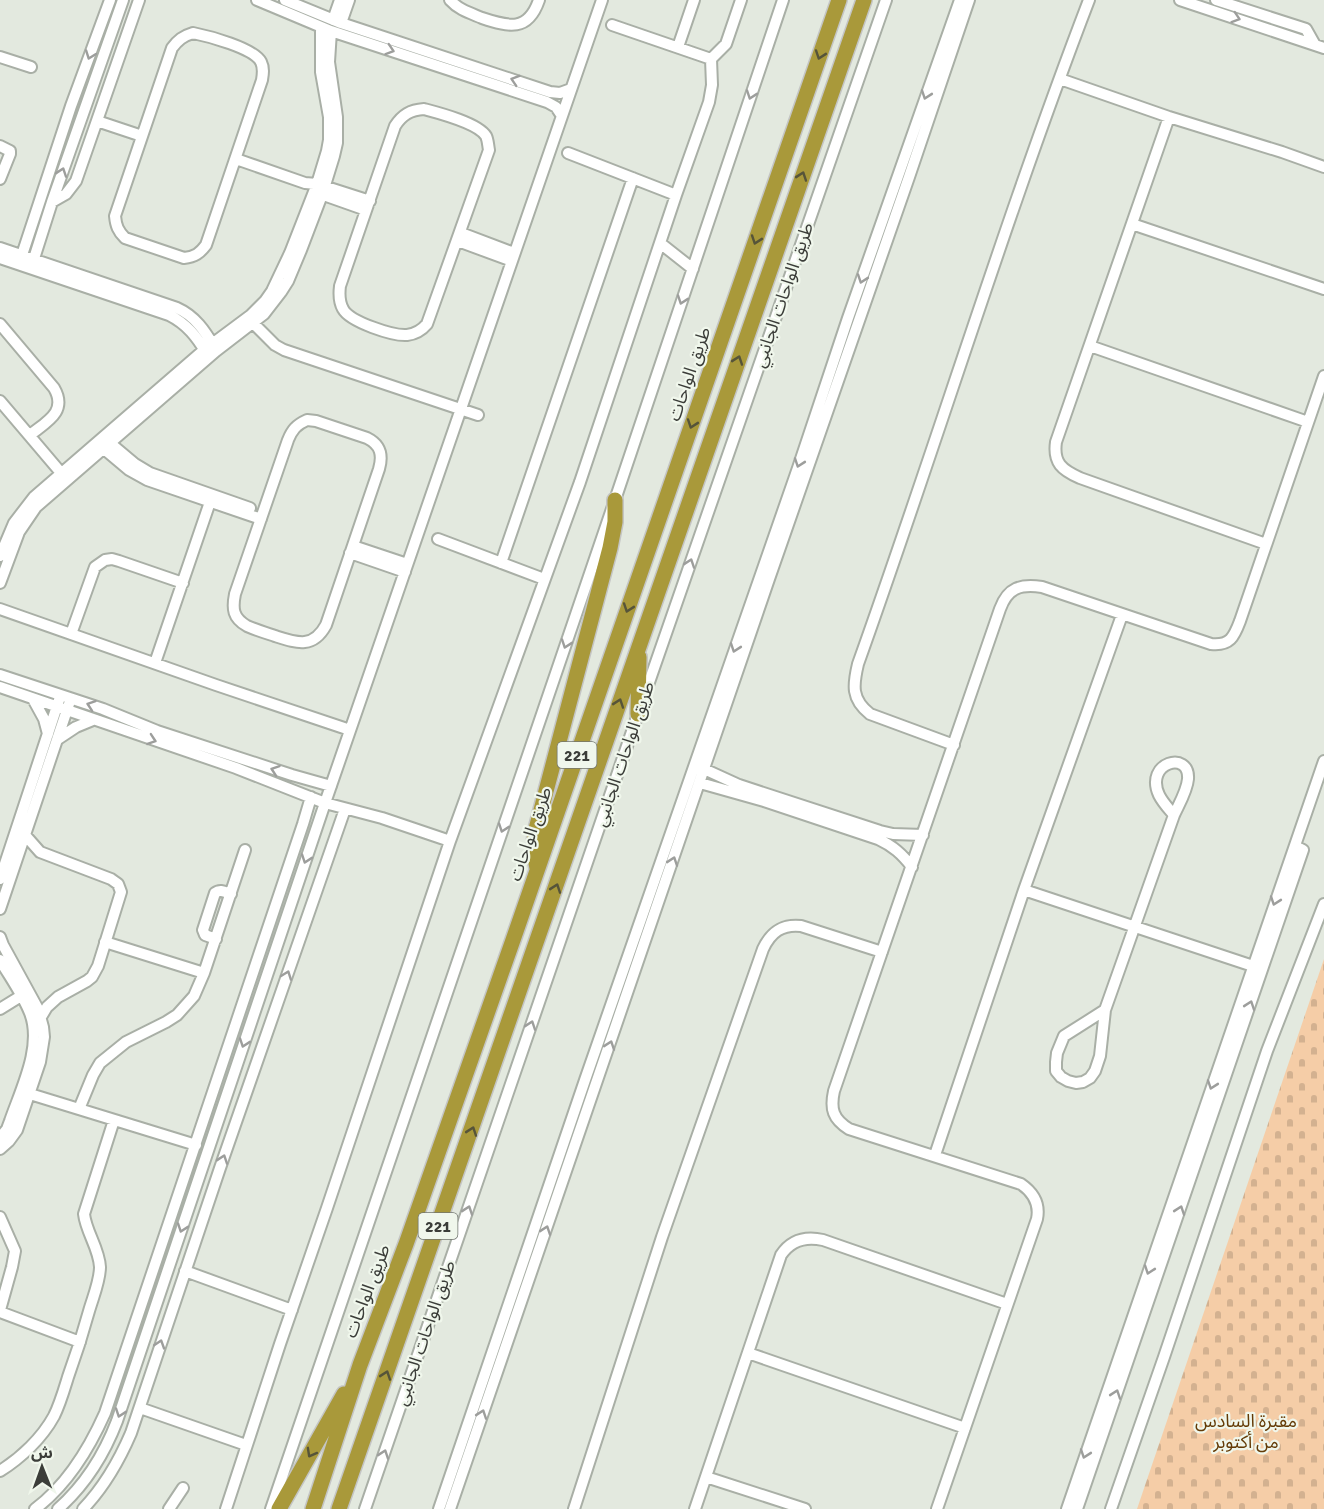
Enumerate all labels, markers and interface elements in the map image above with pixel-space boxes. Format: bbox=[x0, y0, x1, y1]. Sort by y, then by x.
one-way arrow bbox=[1230, 11, 1241, 24]
one-way arrow bbox=[384, 42, 395, 55]
one-way arrow bbox=[84, 49, 97, 60]
one-way arrow bbox=[814, 49, 827, 60]
one-way arrow bbox=[510, 75, 521, 87]
one-way arrow bbox=[746, 89, 759, 100]
one-way arrow bbox=[921, 89, 934, 100]
one-way arrow bbox=[55, 167, 67, 178]
one-way arrow bbox=[795, 171, 808, 182]
street label: طريق الواحات الجانبي bbox=[748, 220, 820, 371]
one-way arrow bbox=[751, 234, 763, 244]
one-way arrow bbox=[856, 273, 869, 284]
one-way arrow bbox=[677, 294, 690, 305]
street label: طريق الواحات bbox=[663, 324, 715, 424]
one-way arrow bbox=[731, 356, 744, 366]
one-way arrow bbox=[687, 418, 700, 429]
one-way arrow bbox=[794, 457, 807, 468]
one-way arrow bbox=[683, 558, 696, 569]
one-way arrow bbox=[623, 602, 636, 613]
one-way arrow bbox=[561, 638, 573, 649]
one-way arrow bbox=[730, 642, 743, 653]
street label: طريق الواحات الجانبي bbox=[589, 679, 661, 830]
one-way arrow bbox=[611, 698, 624, 709]
one-way arrow bbox=[86, 699, 97, 712]
one-way arrow bbox=[146, 732, 157, 745]
road number: 221 bbox=[558, 742, 596, 768]
one-way arrow bbox=[270, 764, 281, 777]
street label: طريق الواحات bbox=[504, 784, 556, 884]
one-way arrow bbox=[498, 822, 511, 833]
one-way arrow bbox=[301, 853, 314, 863]
one-way arrow bbox=[665, 856, 678, 867]
one-way arrow bbox=[548, 883, 561, 894]
one-way arrow bbox=[1270, 895, 1283, 906]
one-way arrow bbox=[279, 970, 292, 981]
one-way arrow bbox=[1243, 1001, 1255, 1011]
one-way arrow bbox=[523, 1020, 536, 1031]
one-way arrow bbox=[239, 1037, 251, 1048]
one-way arrow bbox=[602, 1040, 615, 1051]
one-way arrow bbox=[1206, 1079, 1219, 1090]
one-way arrow bbox=[464, 1126, 477, 1137]
one-way arrow bbox=[216, 1154, 228, 1165]
one-way arrow bbox=[460, 1205, 473, 1216]
one-way arrow bbox=[1172, 1205, 1185, 1216]
road number: 221 bbox=[418, 1213, 458, 1239]
one-way arrow bbox=[177, 1222, 189, 1233]
one-way arrow bbox=[538, 1225, 551, 1235]
street label: طريق الواحات bbox=[339, 1241, 395, 1341]
street label: طريق الواحات الجانبي bbox=[390, 1258, 462, 1409]
one-way arrow bbox=[1143, 1264, 1156, 1275]
one-way arrow bbox=[153, 1339, 166, 1350]
one-way arrow bbox=[379, 1370, 391, 1380]
one-way arrow bbox=[1109, 1389, 1122, 1400]
one-way arrow bbox=[115, 1407, 128, 1418]
one-way arrow bbox=[475, 1409, 487, 1420]
park label: مقبرة السادس من أكتوبر bbox=[1195, 1410, 1297, 1453]
north arrow bbox=[12, 1437, 72, 1497]
text: ش bbox=[31, 1443, 53, 1463]
one-way arrow bbox=[306, 1447, 318, 1457]
one-way arrow bbox=[1080, 1448, 1093, 1459]
one-way arrow bbox=[376, 1449, 389, 1460]

